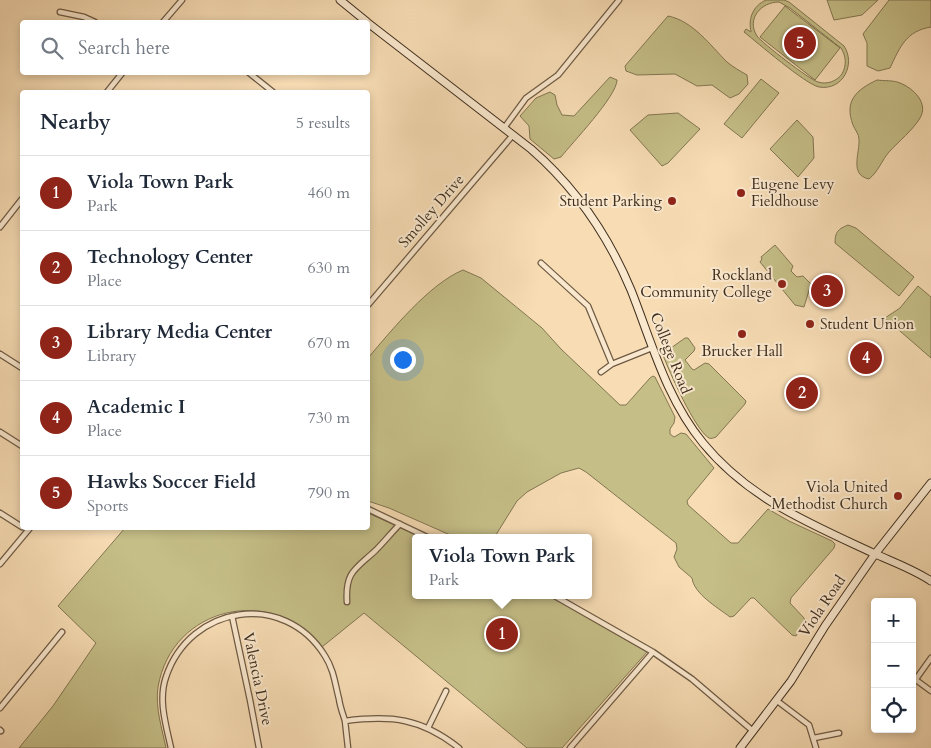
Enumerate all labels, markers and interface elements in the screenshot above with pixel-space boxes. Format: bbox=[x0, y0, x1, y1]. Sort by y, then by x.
search box bbox=[20, 20, 370, 75]
pin: 5 bbox=[784, 24, 816, 62]
icon: search bbox=[38, 34, 66, 62]
text: Search here bbox=[78, 35, 170, 61]
text: Nearby bbox=[40, 108, 111, 137]
text: 5 results bbox=[296, 112, 350, 134]
text: Viola Town Park bbox=[87, 169, 234, 195]
street label: Smolley Drive bbox=[394, 170, 469, 252]
place label: Eugene Levy Fieldhouse bbox=[751, 174, 835, 211]
text: 1 bbox=[52, 182, 60, 204]
text: 460 m bbox=[308, 182, 350, 204]
marker: Eugene Levy Fieldhouse bbox=[735, 187, 747, 199]
place label: Student Parking bbox=[559, 191, 663, 211]
text: Park bbox=[87, 195, 118, 217]
marker: Student Parking bbox=[666, 195, 678, 207]
text: Technology Center bbox=[87, 244, 253, 270]
text: 2 bbox=[52, 257, 60, 279]
text: 630 m bbox=[308, 257, 350, 279]
place label: Rockland Community College bbox=[640, 265, 772, 302]
text: Place bbox=[87, 270, 122, 292]
pin: 3 bbox=[811, 272, 843, 310]
marker: Rockland Community College bbox=[776, 278, 788, 290]
street label: College Road bbox=[646, 309, 696, 397]
place label: Student Union bbox=[820, 314, 915, 334]
marker: Student Union bbox=[804, 318, 816, 330]
text: Library Media Center bbox=[87, 319, 272, 345]
marker: Brucker Hall bbox=[736, 328, 748, 340]
text: 3 bbox=[52, 332, 60, 354]
text: 670 m bbox=[308, 332, 350, 354]
pin: 4 bbox=[850, 339, 882, 377]
place label: Brucker Hall bbox=[701, 341, 783, 361]
text: Library bbox=[87, 345, 137, 367]
your location bbox=[390, 347, 416, 373]
pin: 2 bbox=[786, 374, 818, 412]
text: Academic I bbox=[87, 394, 185, 420]
text: 4 bbox=[52, 407, 60, 429]
text: 730 m bbox=[308, 407, 350, 429]
text: Place bbox=[87, 420, 122, 442]
text: Hawks Soccer Field bbox=[87, 469, 256, 495]
place label: Viola United Methodist Church bbox=[772, 477, 889, 514]
text: 5 bbox=[52, 482, 60, 504]
text: 790 m bbox=[308, 482, 350, 504]
marker: Viola United Methodist Church bbox=[892, 490, 904, 502]
text: Sports bbox=[87, 495, 128, 517]
popup bbox=[412, 534, 592, 599]
text: Viola Town Park bbox=[429, 543, 575, 569]
text: Park bbox=[429, 569, 459, 591]
street label: Viola Road bbox=[794, 571, 850, 641]
map controls bbox=[871, 598, 916, 733]
button: + bbox=[871, 598, 916, 643]
pin: 1 bbox=[486, 615, 518, 653]
street label: Valencia Drive bbox=[238, 631, 278, 727]
button: − bbox=[871, 643, 916, 688]
button: locate bbox=[871, 688, 916, 733]

